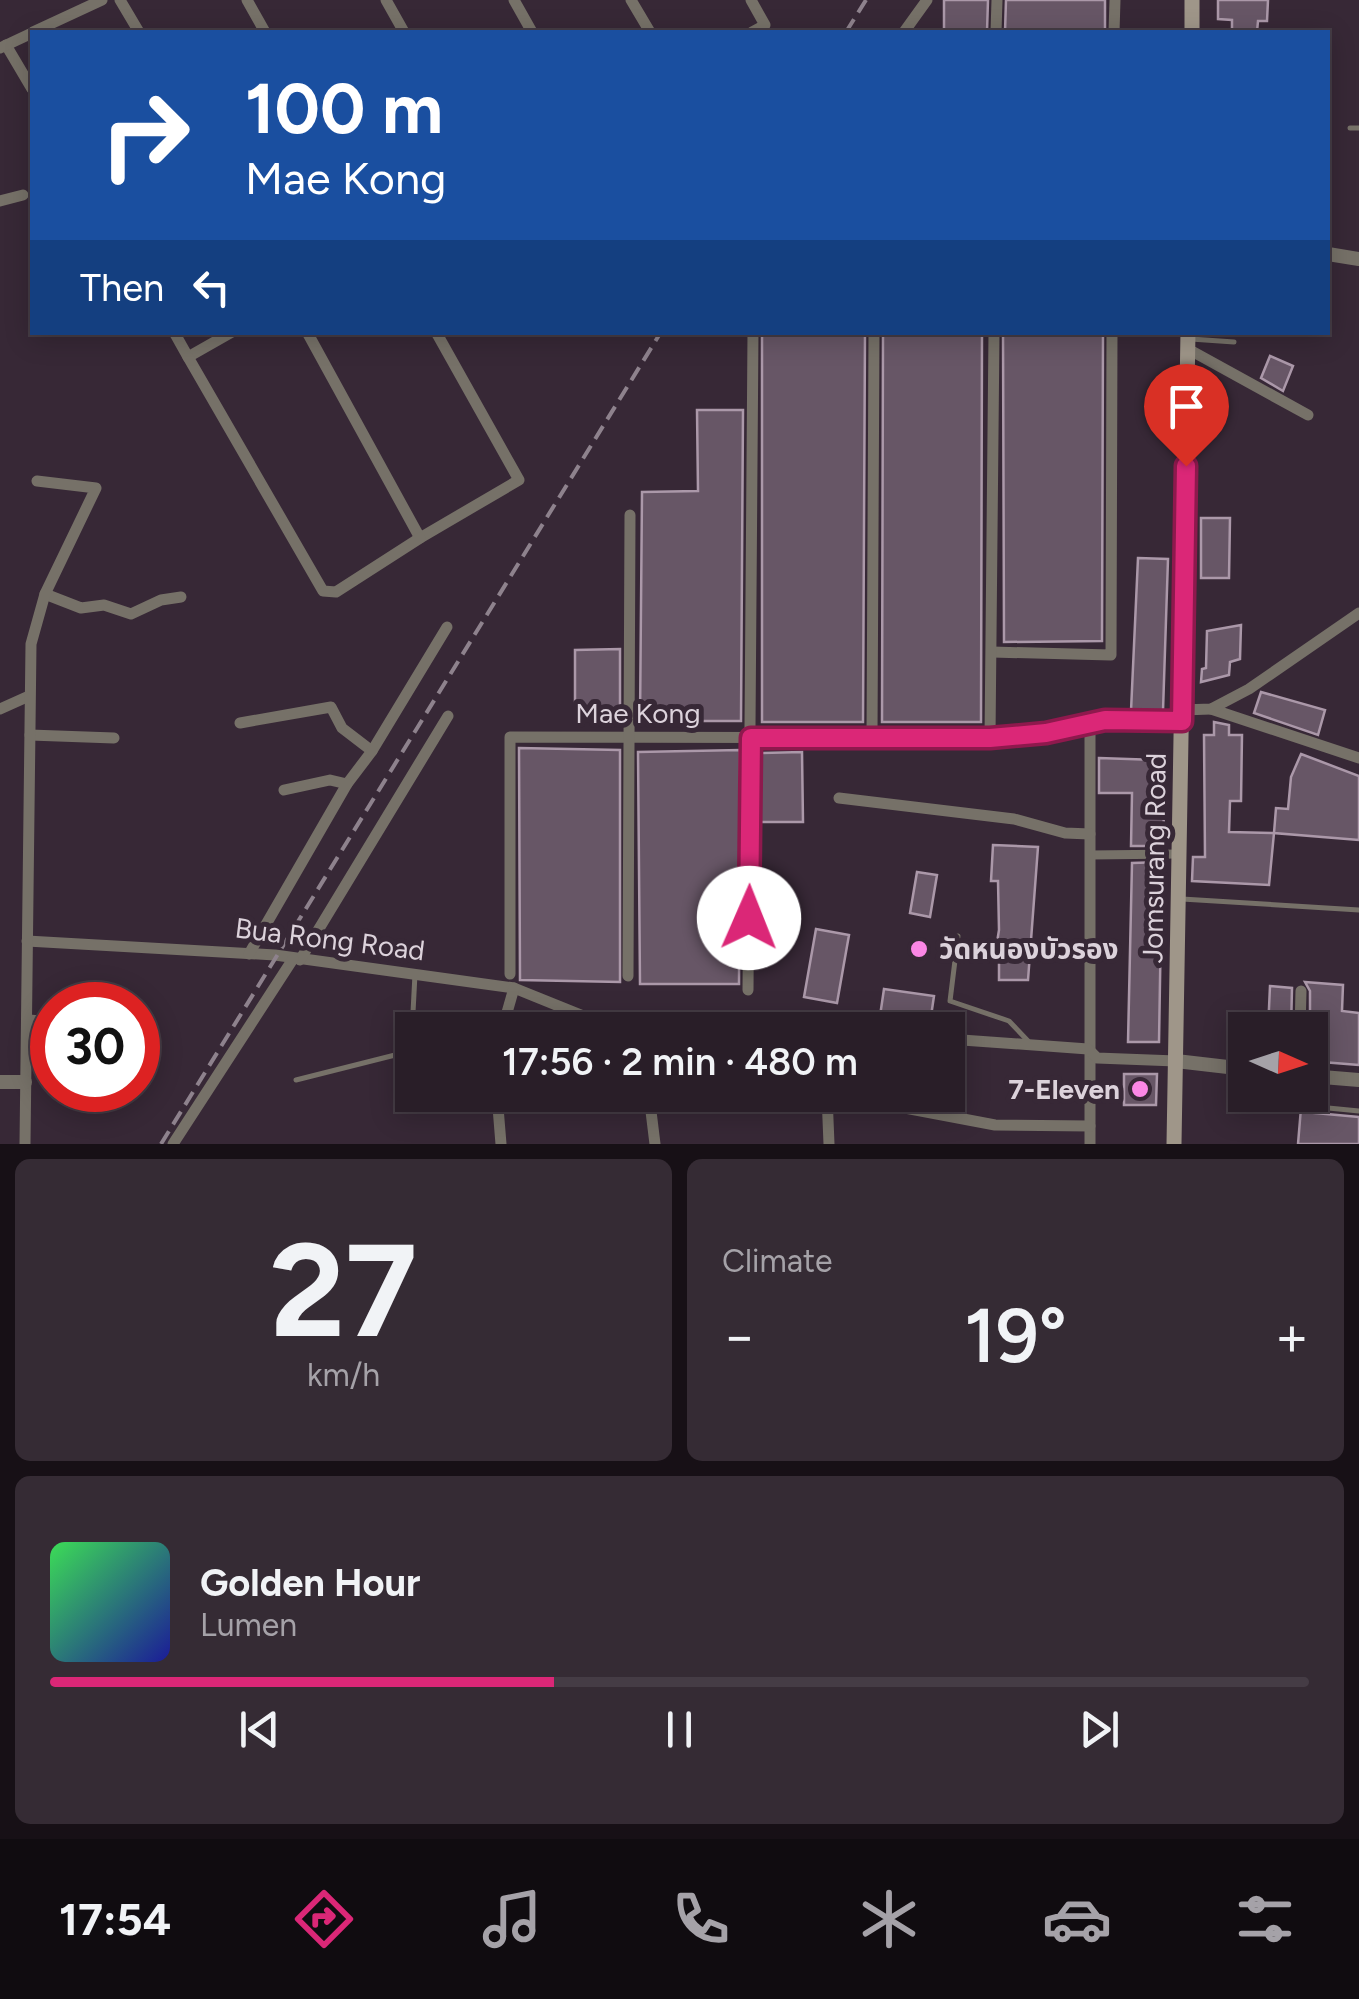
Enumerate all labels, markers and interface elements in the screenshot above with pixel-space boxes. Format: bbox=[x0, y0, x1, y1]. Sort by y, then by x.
text: 100 m bbox=[245, 66, 443, 151]
icon: right bbox=[80, 70, 210, 200]
text: Mae Kong bbox=[245, 151, 446, 205]
icon: left bbox=[184, 260, 239, 315]
text: Then bbox=[80, 265, 164, 311]
pin bbox=[1144, 364, 1229, 467]
icon: arrive bbox=[1159, 379, 1214, 434]
street label: Mae Kong bbox=[575, 696, 701, 730]
street label: Jomsurang Road bbox=[1135, 753, 1173, 963]
position arrow bbox=[697, 866, 801, 970]
street label: Bua Rong Road bbox=[233, 910, 427, 968]
place label: วัดหนองบัวรอง bbox=[939, 932, 1118, 966]
marker: วัดหนองบัวรอง bbox=[908, 938, 930, 960]
speed limit sign: 30 bbox=[30, 982, 160, 1112]
north arrow bbox=[1228, 1012, 1328, 1112]
map controls bbox=[1228, 1012, 1328, 1112]
text: 17:56 · 2 min · 480 m bbox=[502, 1039, 858, 1085]
place label: 7-Eleven bbox=[1008, 1072, 1120, 1106]
marker: 7-Eleven bbox=[1129, 1078, 1151, 1100]
text: 27 bbox=[270, 1213, 417, 1369]
text: Climate bbox=[722, 1242, 833, 1280]
text: 19° bbox=[964, 1291, 1067, 1381]
text: − bbox=[722, 1303, 756, 1369]
text: + bbox=[1275, 1303, 1309, 1369]
text: km/h bbox=[307, 1356, 380, 1394]
text: Golden Hour bbox=[200, 1560, 421, 1606]
text: Lumen bbox=[200, 1606, 297, 1644]
icon: previous bbox=[232, 1702, 287, 1757]
icon: pause bbox=[652, 1702, 707, 1757]
icon: next bbox=[1072, 1702, 1127, 1757]
icon: directions bbox=[289, 1884, 359, 1954]
icon: music bbox=[477, 1884, 547, 1954]
icon: phone bbox=[666, 1884, 736, 1954]
icon: climate bbox=[854, 1884, 924, 1954]
icon: car bbox=[1042, 1884, 1112, 1954]
icon: filters bbox=[1230, 1884, 1300, 1954]
text: 17:54 bbox=[59, 1892, 171, 1946]

